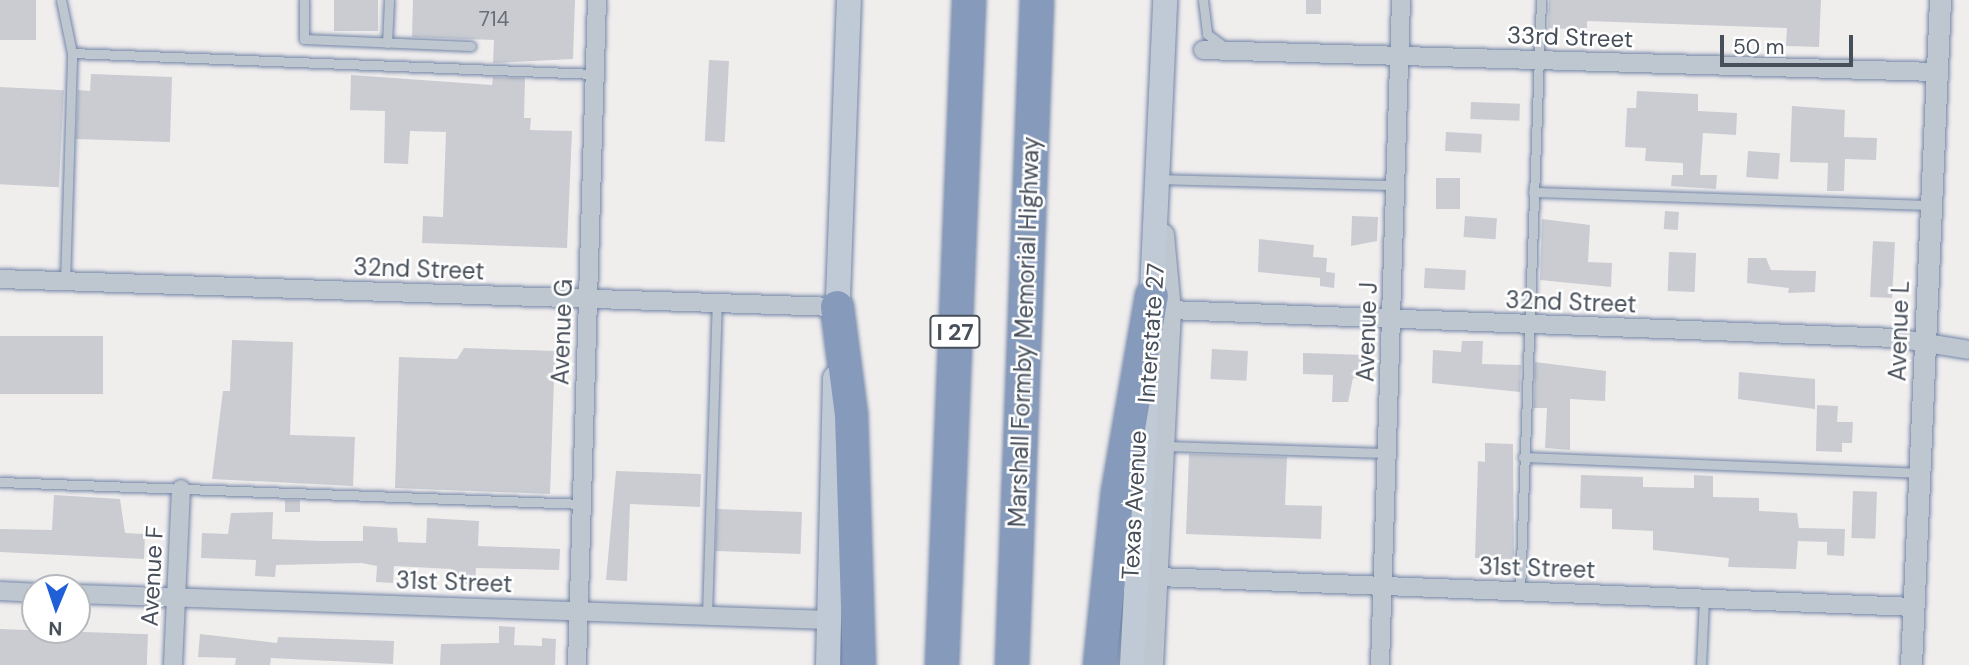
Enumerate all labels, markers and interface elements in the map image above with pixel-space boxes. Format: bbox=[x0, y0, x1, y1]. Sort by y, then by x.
house number: 714 bbox=[479, 6, 509, 32]
street label: 33rd Street bbox=[1506, 20, 1634, 54]
scale bar bbox=[1724, 21, 1857, 65]
text: 50 m bbox=[1733, 33, 1784, 61]
street label: Marshall Formby Memorial Highway bbox=[1003, 136, 1045, 528]
street label: 32nd Street bbox=[353, 252, 485, 286]
street label: Interstate 27 bbox=[1132, 262, 1170, 404]
street label: Avenue G bbox=[546, 278, 578, 386]
street label: Avenue L bbox=[1883, 280, 1915, 382]
street label: Avenue J bbox=[1351, 282, 1383, 382]
street label: 32nd Street bbox=[1505, 285, 1637, 319]
road number: I 27 bbox=[929, 312, 981, 352]
street label: Texas Avenue bbox=[1116, 430, 1152, 580]
street label: Avenue F bbox=[135, 525, 169, 627]
street label: 31st Street bbox=[1478, 552, 1596, 584]
street label: 31st Street bbox=[395, 566, 513, 598]
north arrow bbox=[21, 574, 91, 644]
text: N bbox=[48, 616, 63, 641]

